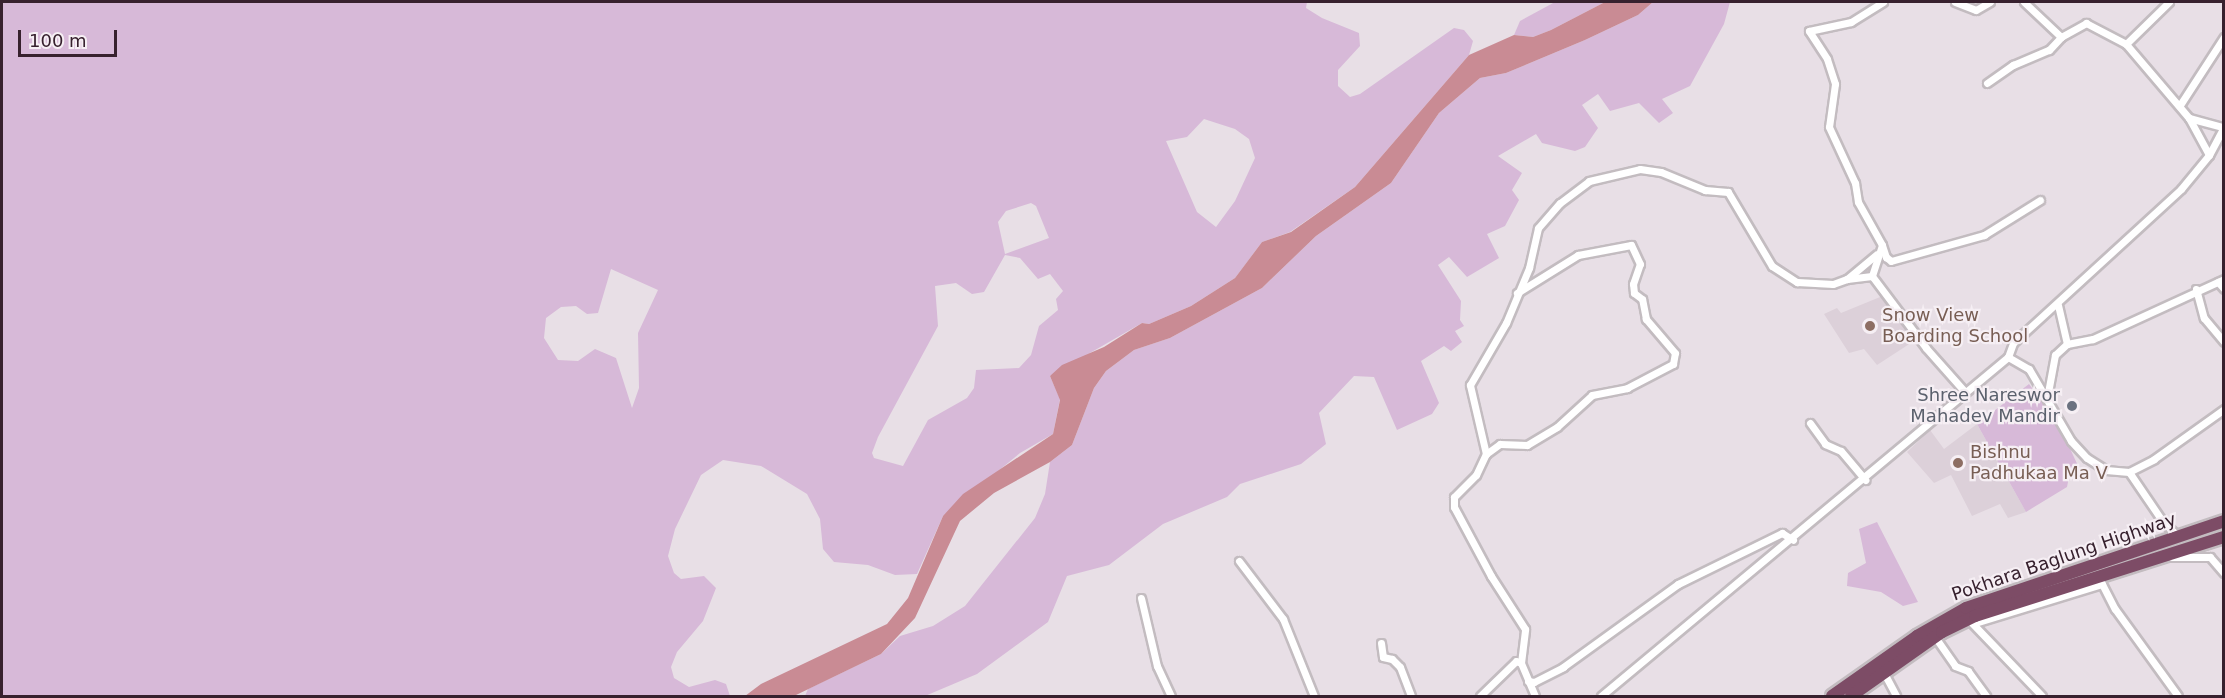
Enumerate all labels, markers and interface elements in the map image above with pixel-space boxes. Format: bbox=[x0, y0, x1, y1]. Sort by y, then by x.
scale bar bbox=[21, 18, 120, 56]
text: 100 m bbox=[29, 30, 87, 51]
place label: Snow View Boarding School bbox=[1882, 305, 2028, 348]
marker: Snow View Boarding School bbox=[1863, 319, 1877, 333]
place label: Shree Nareswor Mahadev Mandir bbox=[1910, 385, 2060, 428]
marker: Shree Nareswor Mahadev Mandir bbox=[2065, 399, 2079, 413]
place label: Bishnu Padhukaa Ma V bbox=[1970, 442, 2108, 484]
marker: Bishnu Padhukaa Ma V bbox=[1951, 456, 1965, 470]
street label: Pokhara Baglung Highway bbox=[1949, 508, 2179, 606]

